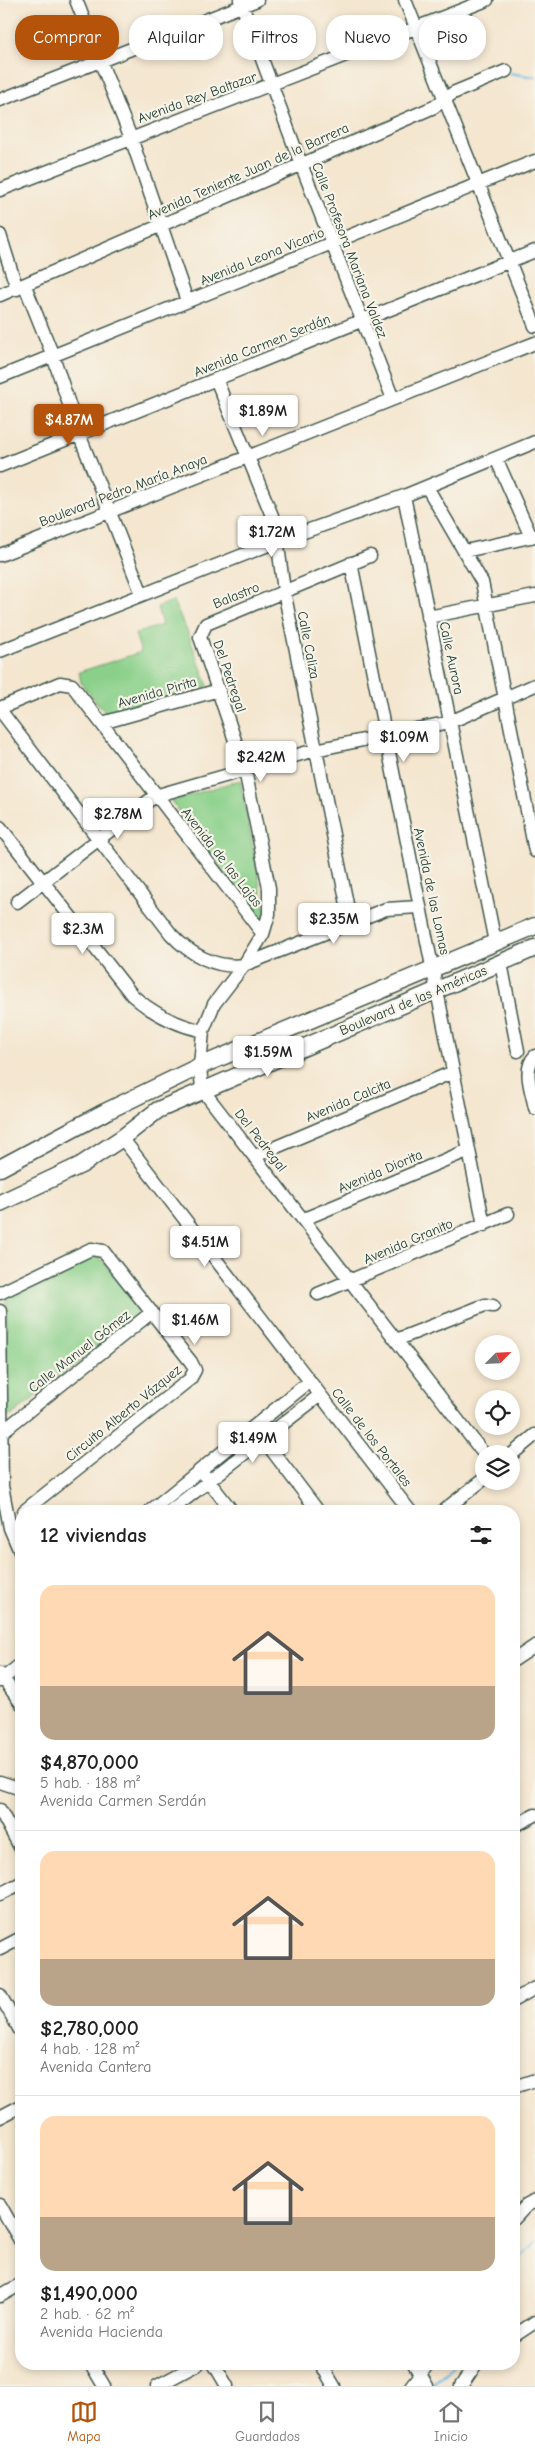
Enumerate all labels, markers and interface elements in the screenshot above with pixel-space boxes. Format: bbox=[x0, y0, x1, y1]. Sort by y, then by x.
chip: Comprar bbox=[15, 15, 119, 60]
chip: Alquilar bbox=[129, 15, 223, 60]
chip: Filtros bbox=[233, 15, 316, 60]
chip: Nuevo bbox=[326, 15, 409, 60]
chip: Piso bbox=[419, 15, 486, 60]
street label: Avenida Rey Baltazar bbox=[135, 68, 259, 127]
street label: Avenida Teniente Juan de la Barrera bbox=[145, 119, 352, 224]
street label: Calle Profesora Mariana Valdez bbox=[308, 160, 391, 341]
street label: Avenida Leona Vicario bbox=[198, 224, 327, 289]
street label: Avenida Carmen Serdán bbox=[191, 310, 333, 381]
pin: $1.89M bbox=[222, 394, 304, 437]
text: $1.89M bbox=[239, 402, 287, 420]
pin: $4.87M bbox=[28, 404, 110, 446]
text: $4.87M bbox=[45, 411, 93, 429]
street label: Boulevard Pedro María Anaya bbox=[37, 451, 210, 530]
pin: $1.72M bbox=[231, 516, 313, 558]
text: $1.72M bbox=[249, 523, 295, 541]
street label: Balastro bbox=[210, 578, 262, 612]
street label: Calle Caliza bbox=[294, 610, 323, 680]
street label: Calle Aurora bbox=[435, 620, 468, 696]
street label: Del Pedregal bbox=[209, 638, 250, 715]
street label: Avenida Pirita bbox=[116, 673, 199, 712]
pin: $1.09M bbox=[363, 720, 445, 763]
text: $1.09M bbox=[379, 728, 429, 746]
pin: $2.42M bbox=[220, 740, 302, 783]
text: $2.42M bbox=[237, 748, 285, 766]
pin: $2.78M bbox=[77, 798, 159, 840]
street label: Avenida de las Lajas bbox=[178, 804, 266, 910]
text: $2.78M bbox=[94, 805, 142, 823]
street label: Avenida de las Lomas bbox=[410, 826, 453, 956]
pin: $2.35M bbox=[293, 902, 375, 945]
text: $2.35M bbox=[309, 910, 359, 928]
pin: $2.3M bbox=[48, 912, 118, 955]
text: $2.3M bbox=[62, 920, 104, 938]
street label: Boulevard de las Américas bbox=[337, 962, 490, 1039]
pin: $1.59M bbox=[227, 1036, 309, 1078]
text: $1.59M bbox=[244, 1043, 292, 1061]
street label: Avenida Calcita bbox=[303, 1075, 393, 1126]
street label: Del Pedregal bbox=[231, 1105, 290, 1175]
street label: Avenida Diorita bbox=[335, 1146, 425, 1197]
street label: Avenida Granito bbox=[361, 1215, 455, 1268]
pin: $4.51M bbox=[164, 1226, 246, 1268]
text: $4.51M bbox=[181, 1233, 229, 1251]
pin: $1.46M bbox=[154, 1304, 236, 1346]
street label: Calle Manuel Gómez bbox=[25, 1306, 134, 1396]
text: $1.46M bbox=[171, 1311, 219, 1329]
north arrow bbox=[475, 1335, 520, 1380]
map controls bbox=[475, 1335, 520, 1490]
street label: Circuito Alberto Vázquez bbox=[62, 1361, 185, 1465]
street label: Calle de los Portales bbox=[328, 1385, 416, 1490]
button: locate bbox=[475, 1390, 520, 1435]
pin: $1.49M bbox=[212, 1422, 294, 1464]
text: $1.49M bbox=[229, 1429, 277, 1447]
button: layers bbox=[475, 1445, 520, 1490]
icon: filters bbox=[467, 1521, 495, 1549]
text: 12 viviendas bbox=[40, 1523, 147, 1547]
icon: home bbox=[223, 1618, 313, 1708]
text: $4,870,000 bbox=[40, 1750, 139, 1774]
text: 5 hab. · 188 m² bbox=[40, 1774, 140, 1792]
text: Avenida Carmen Serdán bbox=[40, 1792, 206, 1810]
icon: home bbox=[223, 1883, 313, 1973]
text: $2,780,000 bbox=[40, 2016, 139, 2040]
text: 4 hab. · 128 m² bbox=[40, 2040, 140, 2058]
text: Avenida Cantera bbox=[40, 2058, 152, 2076]
icon: home bbox=[223, 2148, 313, 2238]
text: $1,490,000 bbox=[40, 2281, 138, 2305]
text: 2 hab. · 62 m² bbox=[40, 2305, 134, 2323]
text: Avenida Hacienda bbox=[40, 2323, 163, 2341]
tab: Mapa bbox=[67, 2398, 101, 2445]
tab: Guardados bbox=[235, 2398, 300, 2445]
tab: Inicio bbox=[434, 2398, 468, 2445]

